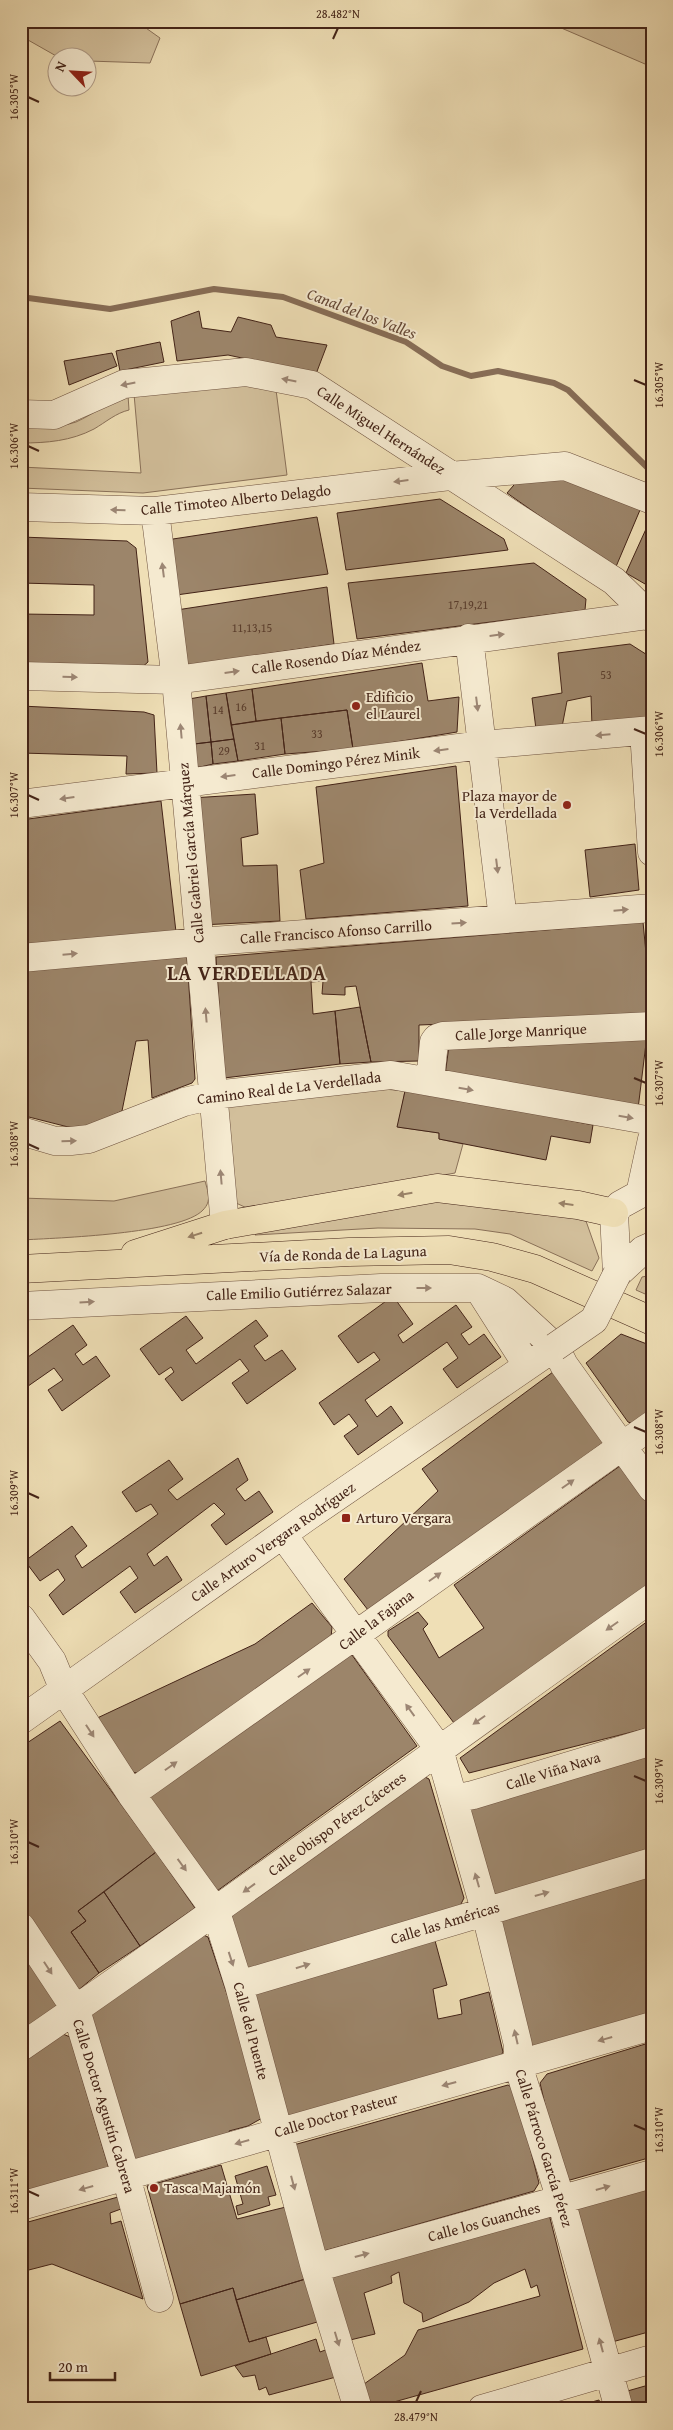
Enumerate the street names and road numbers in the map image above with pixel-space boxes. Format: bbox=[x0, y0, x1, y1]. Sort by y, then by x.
street label: Calle Miguel Hernández bbox=[313, 380, 450, 479]
street label: Calle Timoteo Alberto Delagdo bbox=[140, 479, 332, 520]
street label: Calle Rosendo Díaz Méndez bbox=[250, 634, 422, 679]
street label: Calle Domingo Pérez Minik bbox=[251, 742, 421, 783]
street label: Calle Gabriel García Márquez bbox=[172, 762, 209, 944]
street label: Calle Francisco Afonso Carrillo bbox=[239, 914, 433, 949]
street label: Calle Jorge Manrique bbox=[455, 1018, 587, 1045]
street label: Camino Real de La Verdellada bbox=[196, 1066, 382, 1109]
street label: Vía de Ronda de La Laguna bbox=[259, 1240, 427, 1267]
street label: Calle Emilio Gutiérrez Salazar bbox=[206, 1278, 392, 1305]
street label: Calle Arturo Vergara Rodríguez bbox=[186, 1476, 360, 1607]
street label: Calle la Fajana bbox=[334, 1584, 418, 1655]
street label: Calle Viña Nava bbox=[503, 1746, 603, 1795]
street label: Calle Obispo Pérez Cáceres bbox=[263, 1766, 410, 1881]
street label: Calle las Américas bbox=[388, 1896, 502, 1949]
street label: Calle del Puente bbox=[228, 1980, 275, 2082]
street label: Calle Doctor Agustín Cabrera bbox=[68, 2016, 141, 2195]
street label: Calle Párroco García Pérez bbox=[510, 2066, 579, 2230]
street label: Calle Doctor Pasteur bbox=[272, 2087, 400, 2142]
street label: Calle los Guanches bbox=[425, 2196, 542, 2247]

